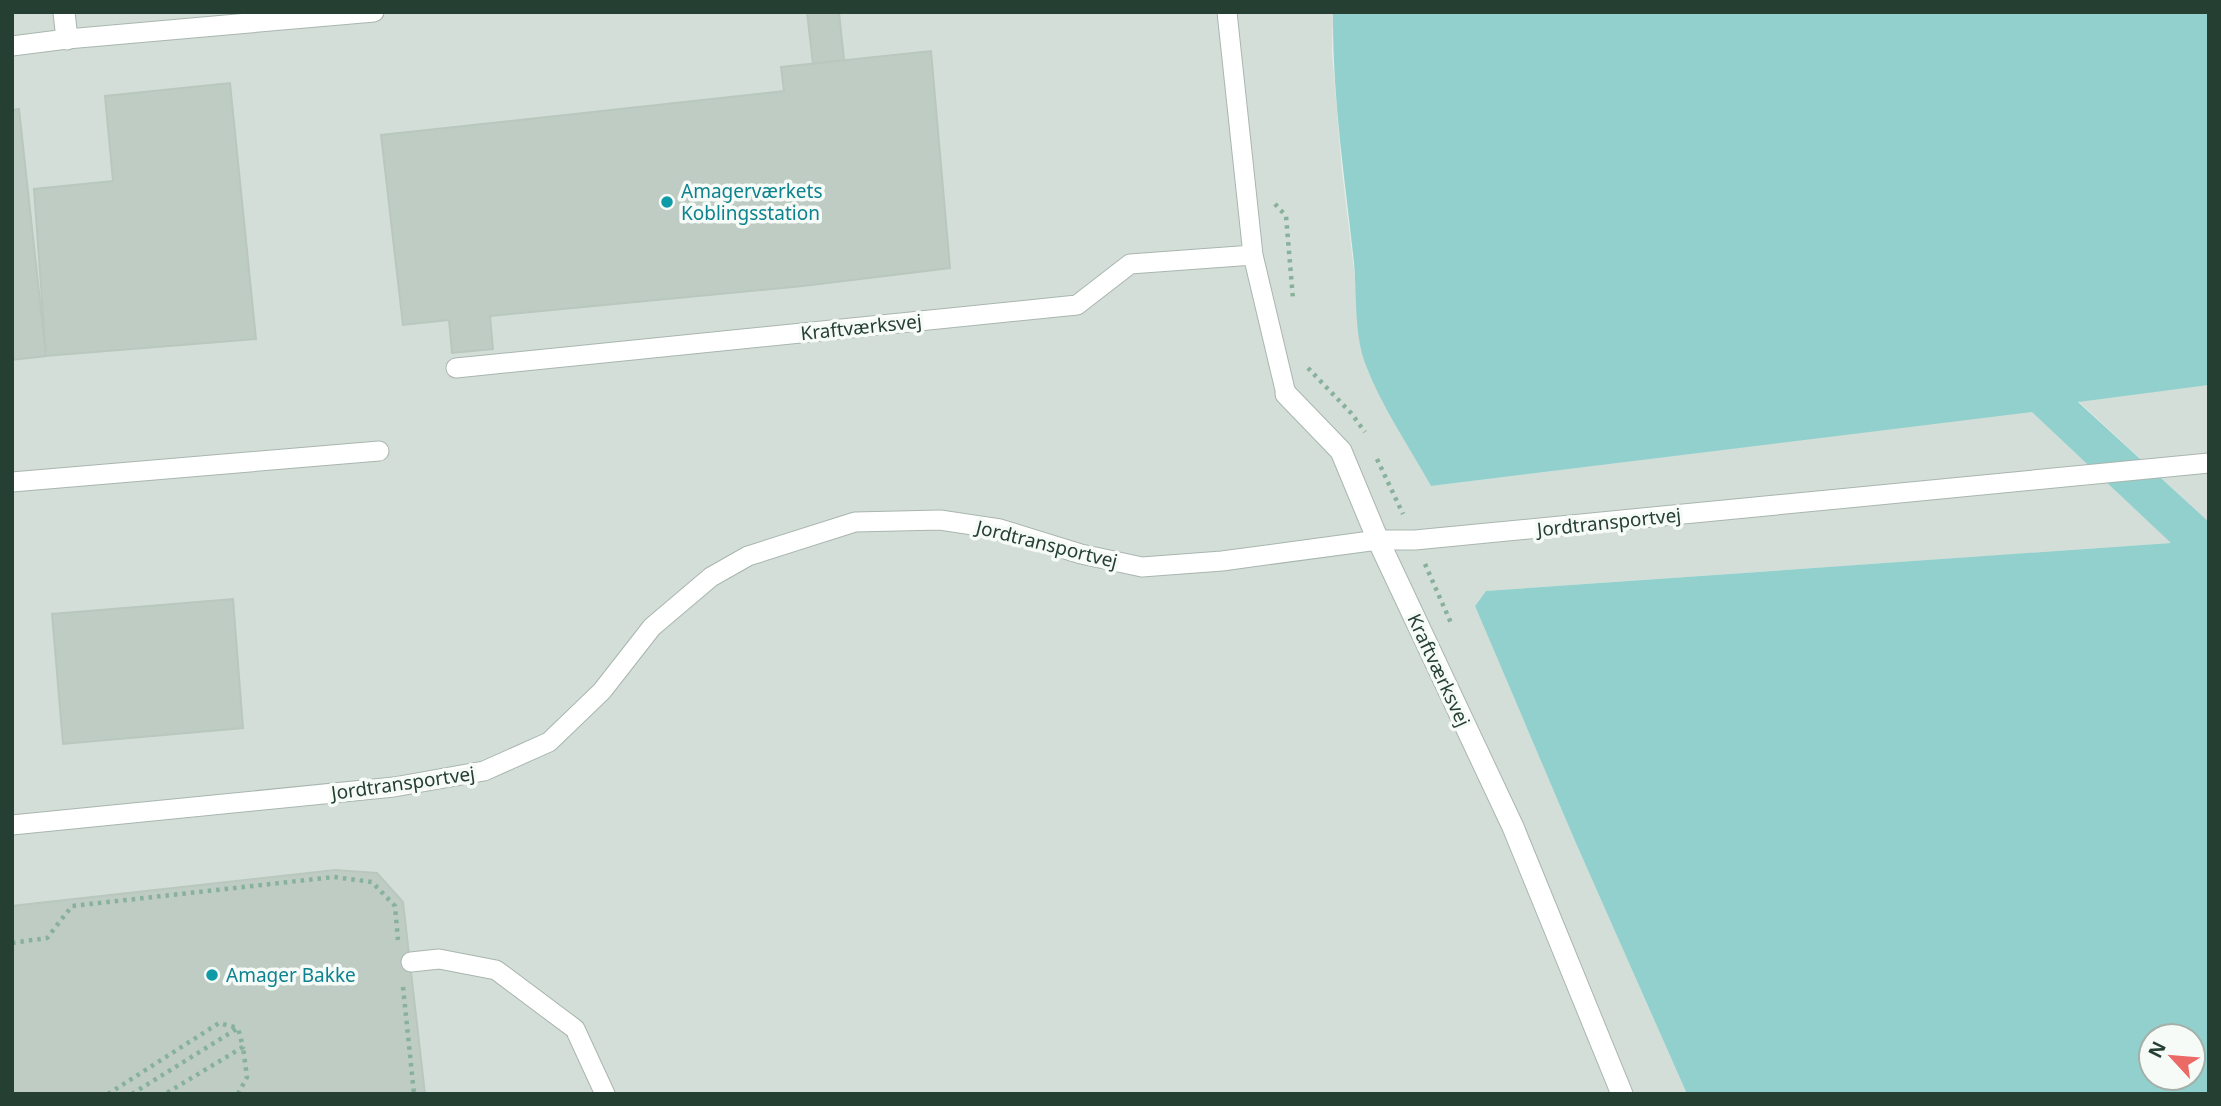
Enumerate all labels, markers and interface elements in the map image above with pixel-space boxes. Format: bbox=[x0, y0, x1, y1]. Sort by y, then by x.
place label: Amagerværkets Koblingsstation bbox=[681, 178, 823, 226]
marker: Amagerværkets Koblingsstation bbox=[659, 194, 675, 210]
street label: Kraftværksvej bbox=[799, 308, 923, 346]
street label: Jordtransportvej bbox=[1534, 502, 1682, 543]
street label: Jordtransportvej bbox=[972, 513, 1120, 574]
street label: Kraftværksvej bbox=[1401, 609, 1477, 731]
street label: Jordtransportvej bbox=[328, 760, 477, 806]
place label: Amager Bakke bbox=[226, 962, 356, 988]
marker: Amager Bakke bbox=[204, 967, 220, 983]
north arrow bbox=[2137, 1022, 2207, 1092]
text: N bbox=[2142, 1037, 2172, 1062]

